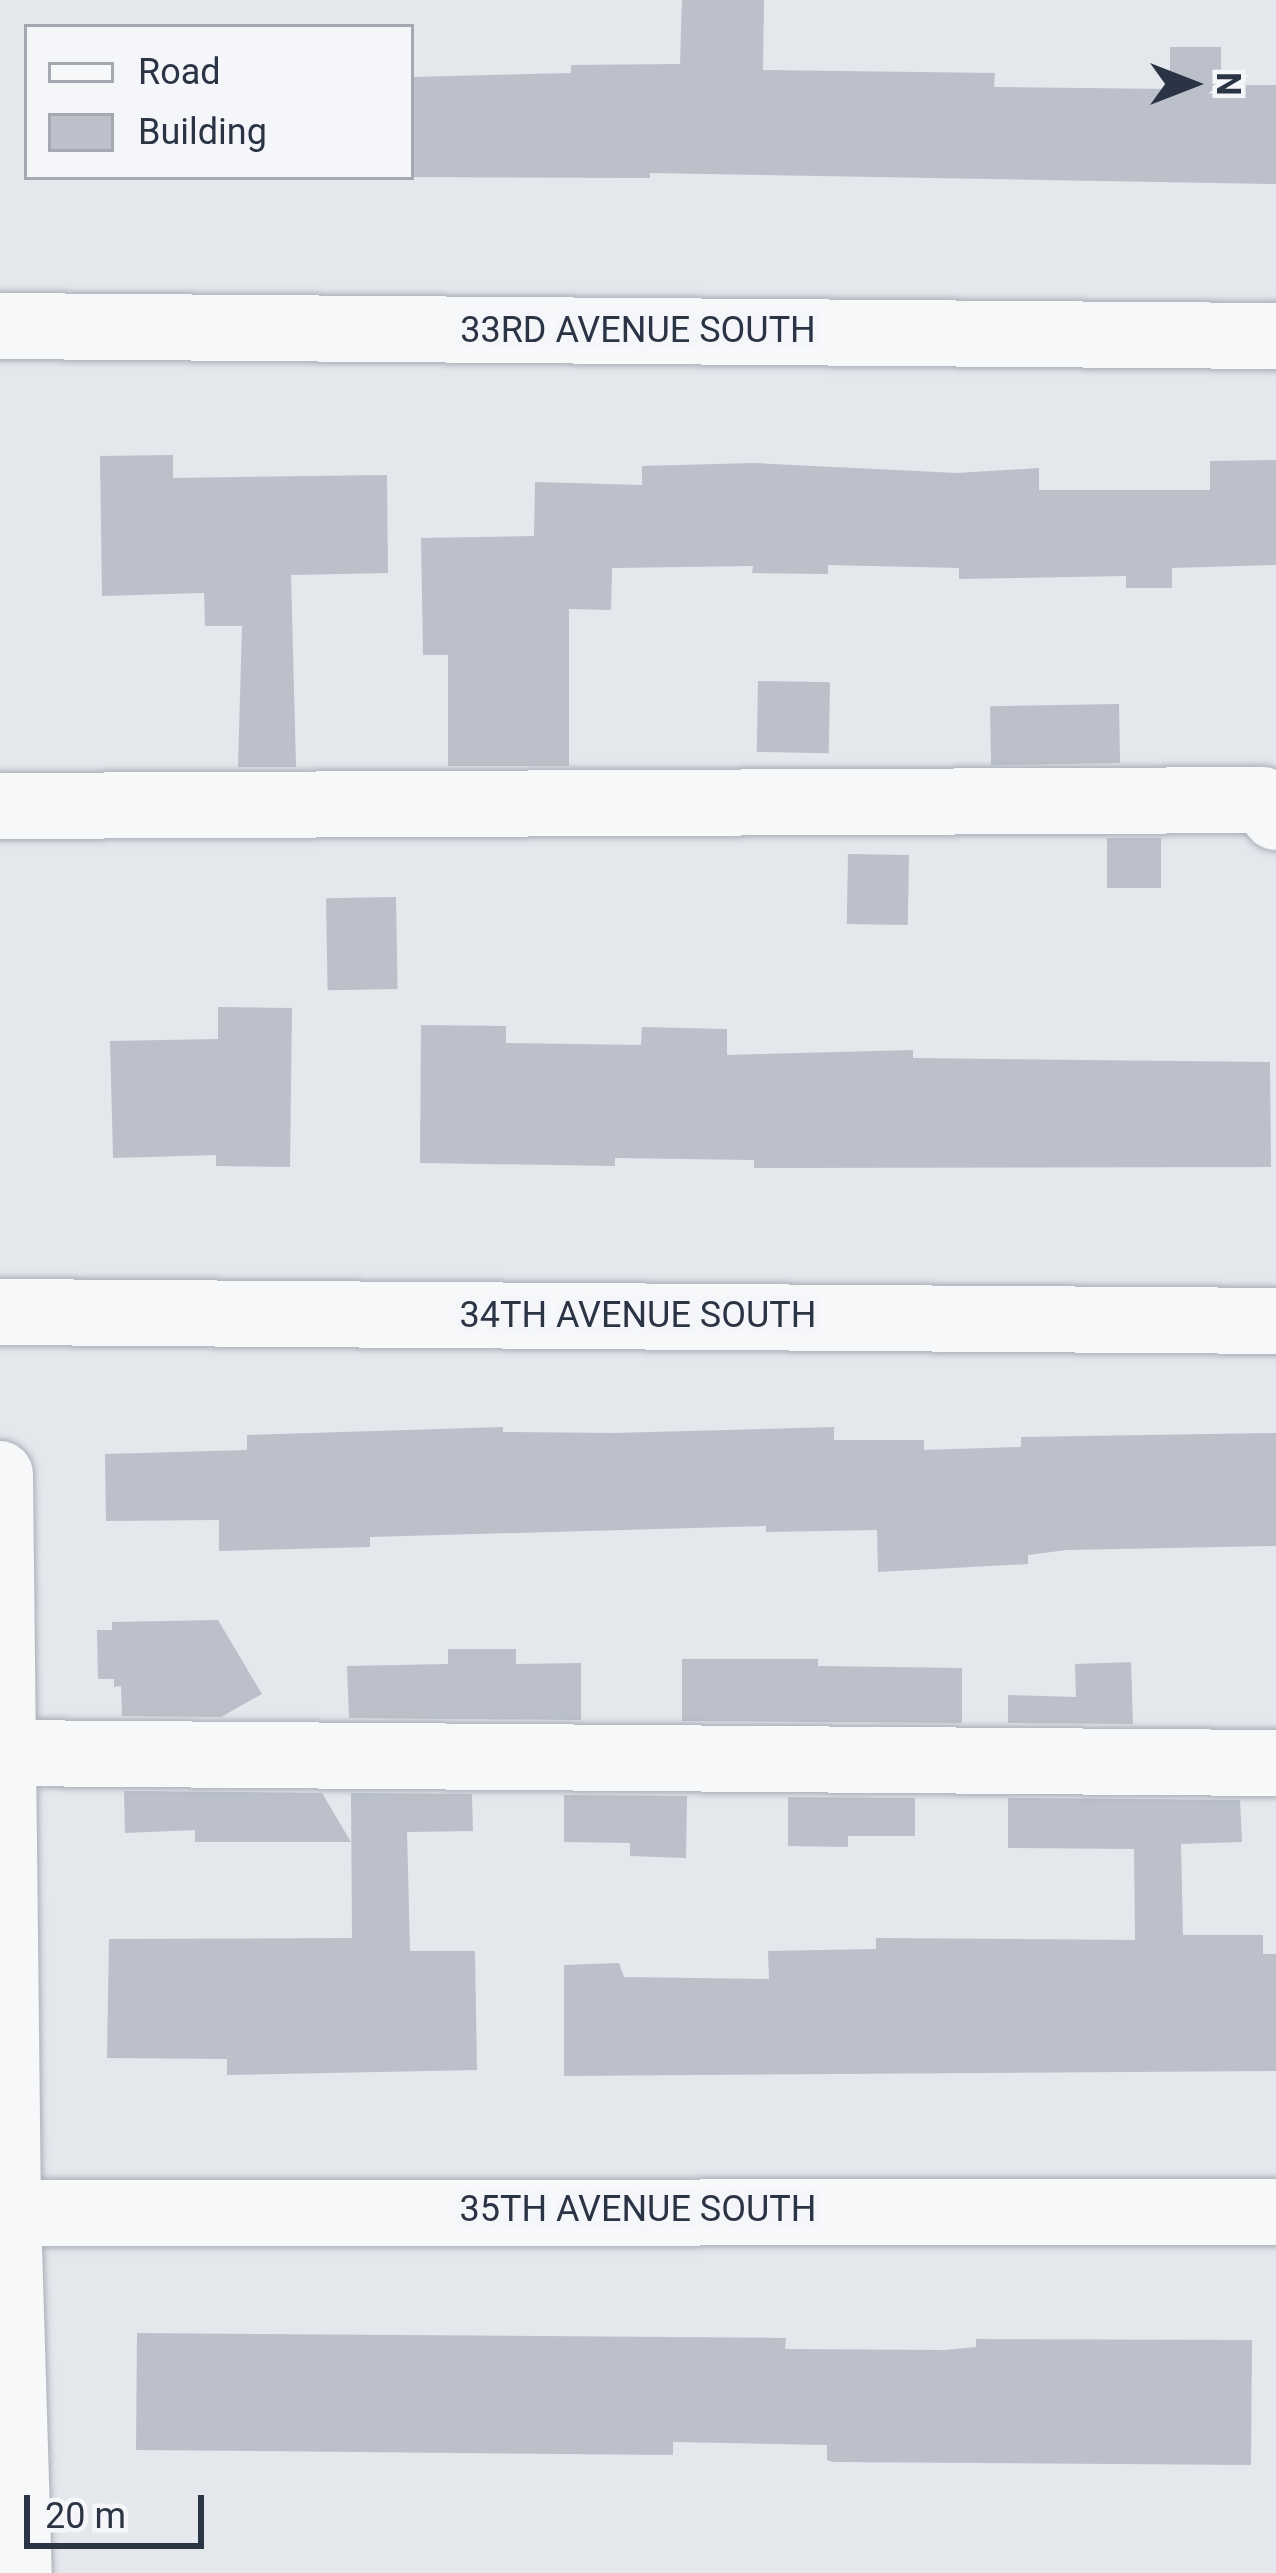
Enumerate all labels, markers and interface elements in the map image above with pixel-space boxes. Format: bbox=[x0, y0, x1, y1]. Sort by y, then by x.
legend bbox=[24, 24, 414, 180]
north arrow bbox=[1132, 24, 1252, 144]
text: Road bbox=[138, 51, 221, 93]
text: N bbox=[1209, 72, 1248, 96]
text: Building bbox=[138, 111, 267, 153]
street label: 33RD AVENUE SOUTH bbox=[460, 309, 816, 353]
street label: 34TH AVENUE SOUTH bbox=[460, 1294, 816, 1338]
street label: 35TH AVENUE SOUTH bbox=[460, 2188, 816, 2232]
scale bar bbox=[30, 2471, 210, 2545]
text: 20 m bbox=[45, 2495, 126, 2537]

